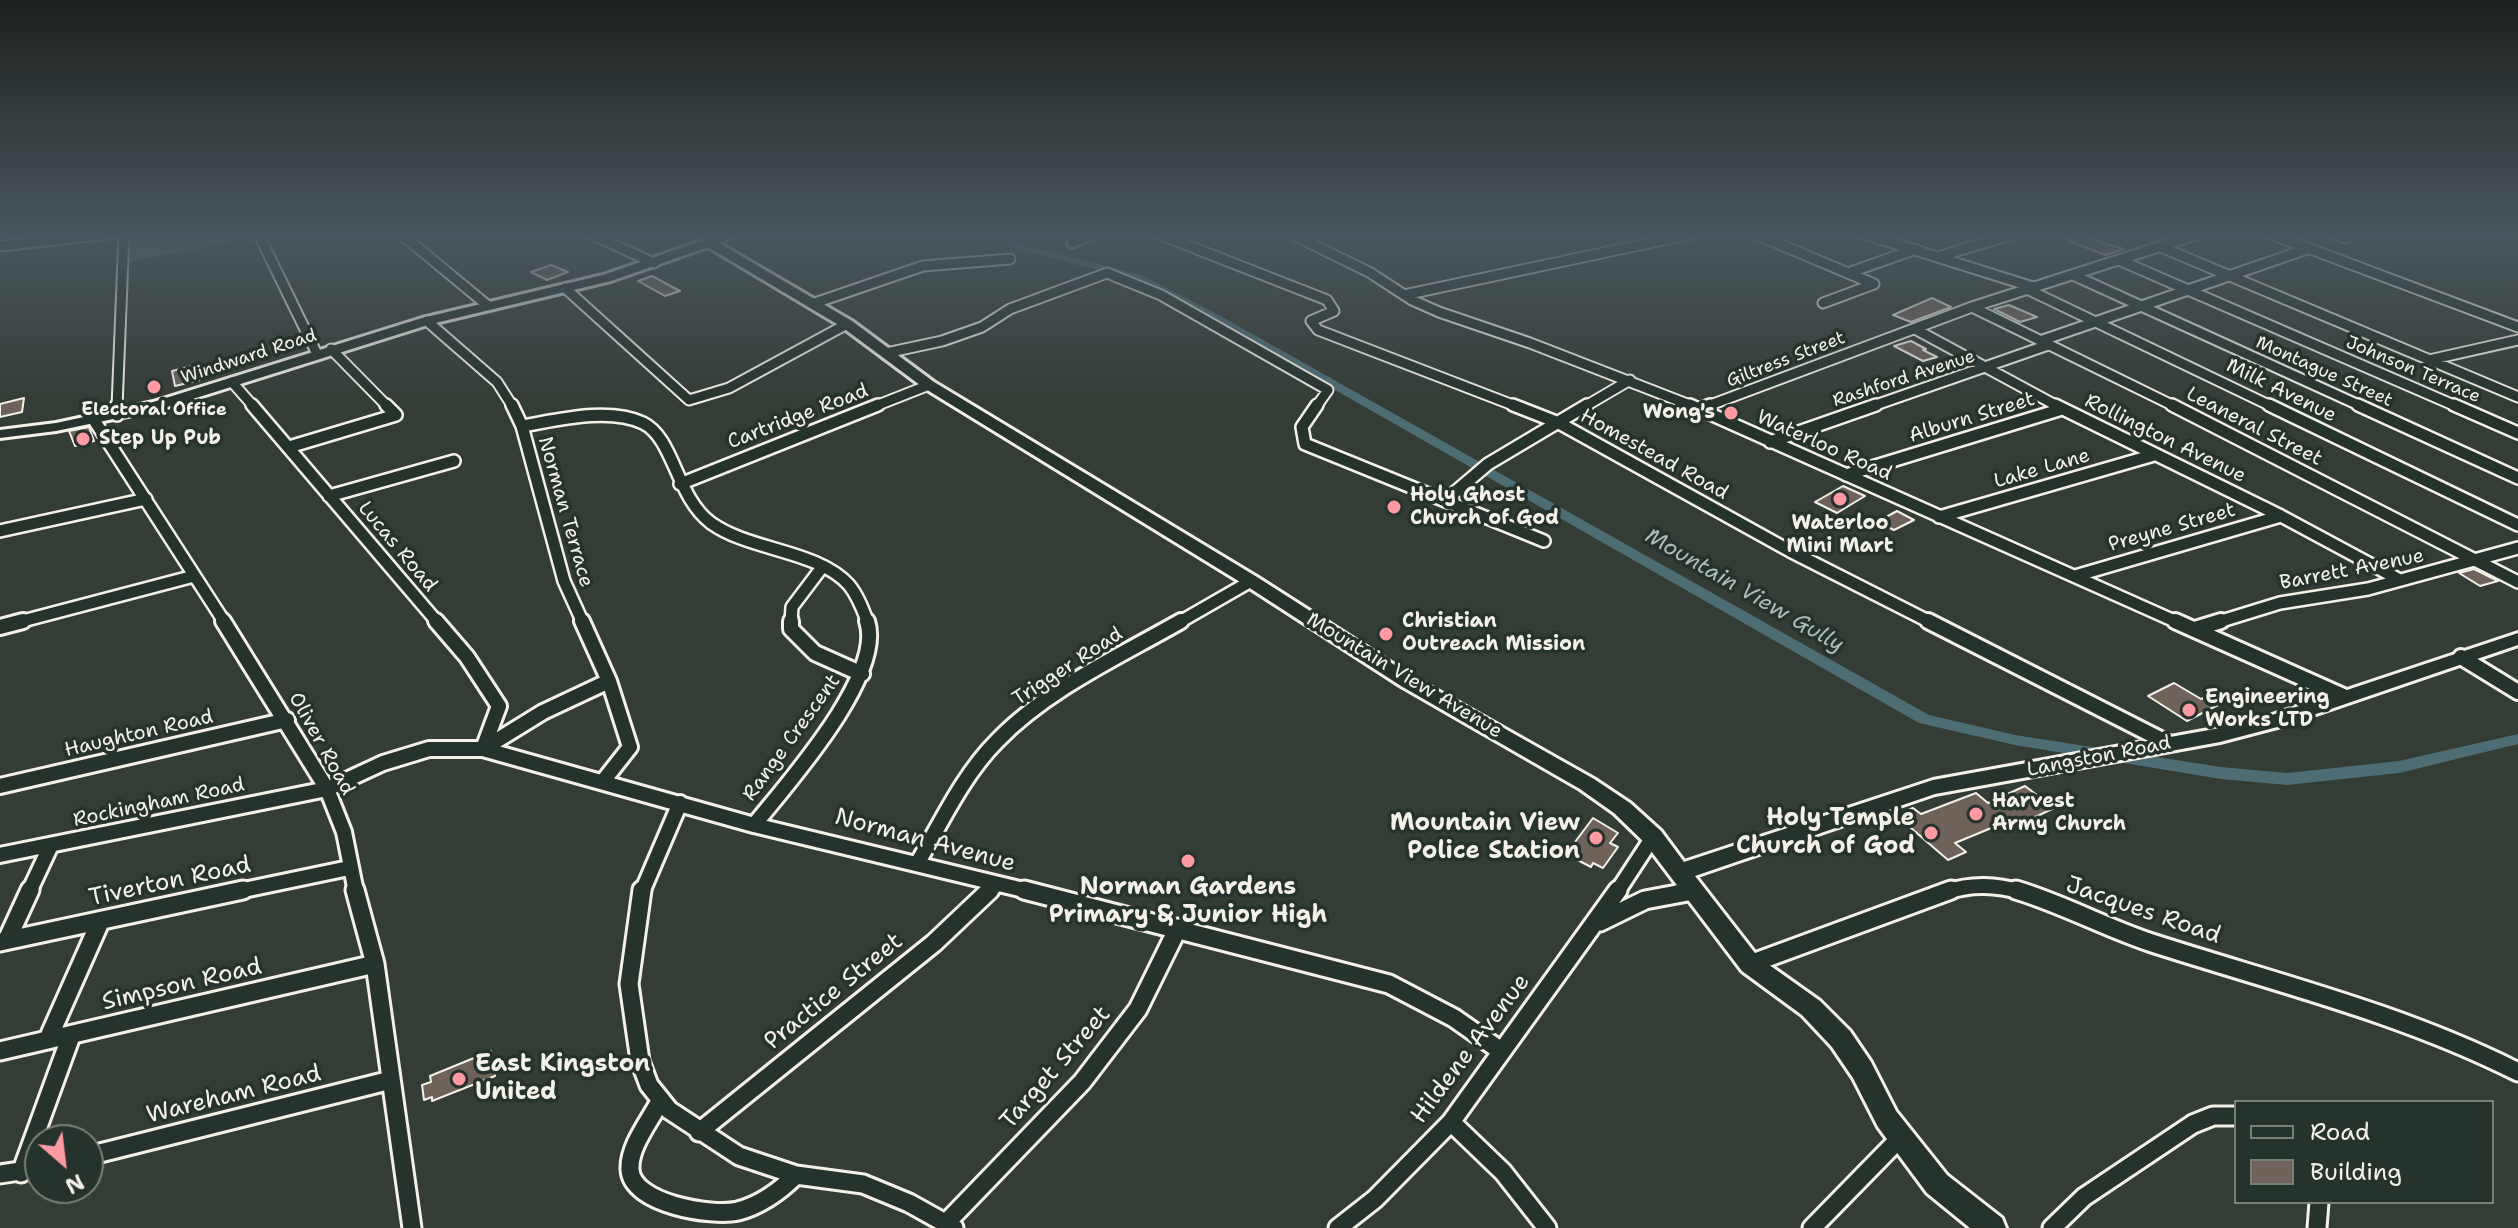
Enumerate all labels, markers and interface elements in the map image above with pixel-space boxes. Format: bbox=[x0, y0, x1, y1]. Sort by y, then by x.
street label: Windward Road bbox=[179, 325, 319, 389]
street label: Giltress Street bbox=[1724, 327, 1848, 393]
street label: Montague Street bbox=[2252, 332, 2396, 412]
street label: Johnson Terrace bbox=[2342, 332, 2484, 408]
street label: Rashford Avenue bbox=[1830, 346, 1978, 412]
street label: Milk Avenue bbox=[2222, 354, 2340, 428]
marker: Electoral Office bbox=[145, 378, 163, 396]
street label: Cartridge Road bbox=[724, 379, 872, 455]
street label: Leaneral Street bbox=[2182, 382, 2326, 472]
street label: Alburn Street bbox=[1906, 387, 2038, 449]
street label: Rollington Avenue bbox=[2080, 390, 2250, 488]
place label: Electoral Office bbox=[81, 399, 227, 421]
place label: Wong's bbox=[1643, 401, 1715, 425]
street label: Homestead Road bbox=[1576, 404, 1732, 506]
marker: Wong's bbox=[1722, 404, 1740, 422]
street label: Waterloo Road bbox=[1753, 405, 1895, 487]
place label: Step Up Pub bbox=[99, 427, 221, 451]
marker: Step Up Pub bbox=[74, 430, 92, 448]
street label: Norman Terrace bbox=[532, 434, 598, 590]
street label: Lake Lane bbox=[1991, 444, 2093, 494]
place label: Holy Ghost Church of God bbox=[1410, 484, 1559, 531]
marker: Waterloo Mini Mart bbox=[1831, 490, 1849, 508]
street label: Lucas Road bbox=[352, 497, 442, 597]
marker: Holy Ghost Church of God bbox=[1385, 498, 1403, 516]
street label: Preyne Street bbox=[2106, 498, 2238, 558]
place label: Waterloo Mini Mart bbox=[1787, 512, 1893, 559]
water label: Mountain View Gully bbox=[1640, 523, 1848, 659]
street label: Barrett Avenue bbox=[2278, 544, 2426, 596]
street label: Mountain View Avenue bbox=[1302, 608, 1506, 744]
place label: Christian Outreach Mission bbox=[1402, 610, 1585, 657]
street label: Trigger Road bbox=[1008, 623, 1128, 711]
marker: Christian Outreach Mission bbox=[1377, 625, 1395, 643]
street label: Range Crescent bbox=[738, 670, 846, 806]
place label: Engineering Works LTD bbox=[2205, 686, 2330, 733]
street label: Oliver Road bbox=[283, 688, 359, 800]
marker: Engineering Works LTD bbox=[2180, 701, 2198, 719]
street label: Haughton Road bbox=[62, 705, 216, 763]
street label: Langston Road bbox=[2025, 731, 2173, 783]
street label: Rockingham Road bbox=[71, 773, 247, 833]
place label: Harvest Army Church bbox=[1992, 790, 2126, 837]
street label: Norman Avenue bbox=[832, 803, 1018, 879]
place label: Holy Temple Church of God bbox=[1736, 805, 1915, 861]
marker: Harvest Army Church bbox=[1967, 805, 1985, 823]
place label: Mountain View Police Station bbox=[1390, 810, 1580, 866]
marker: Holy Temple Church of God bbox=[1922, 824, 1940, 842]
marker: Mountain View Police Station bbox=[1587, 829, 1605, 847]
street label: Tiverton Road bbox=[87, 851, 253, 913]
marker: Norman Gardens Primary & Junior High bbox=[1179, 852, 1197, 870]
street label: Jacques Road bbox=[2062, 871, 2224, 951]
place label: Norman Gardens Primary & Junior High bbox=[1049, 874, 1327, 930]
street label: Practice Street bbox=[759, 927, 909, 1057]
street label: Simpson Road bbox=[99, 953, 265, 1017]
street label: Hildene Avenue bbox=[1405, 968, 1537, 1130]
street label: Target Street bbox=[995, 1000, 1117, 1136]
place label: East Kingston United bbox=[475, 1051, 650, 1107]
street label: Wareham Road bbox=[144, 1059, 324, 1131]
marker: East Kingston United bbox=[450, 1070, 468, 1088]
legend bbox=[2234, 1100, 2494, 1204]
text: Road bbox=[2310, 1116, 2370, 1148]
north arrow bbox=[24, 1124, 104, 1204]
text: Building bbox=[2310, 1156, 2402, 1188]
text: N bbox=[60, 1167, 89, 1201]

